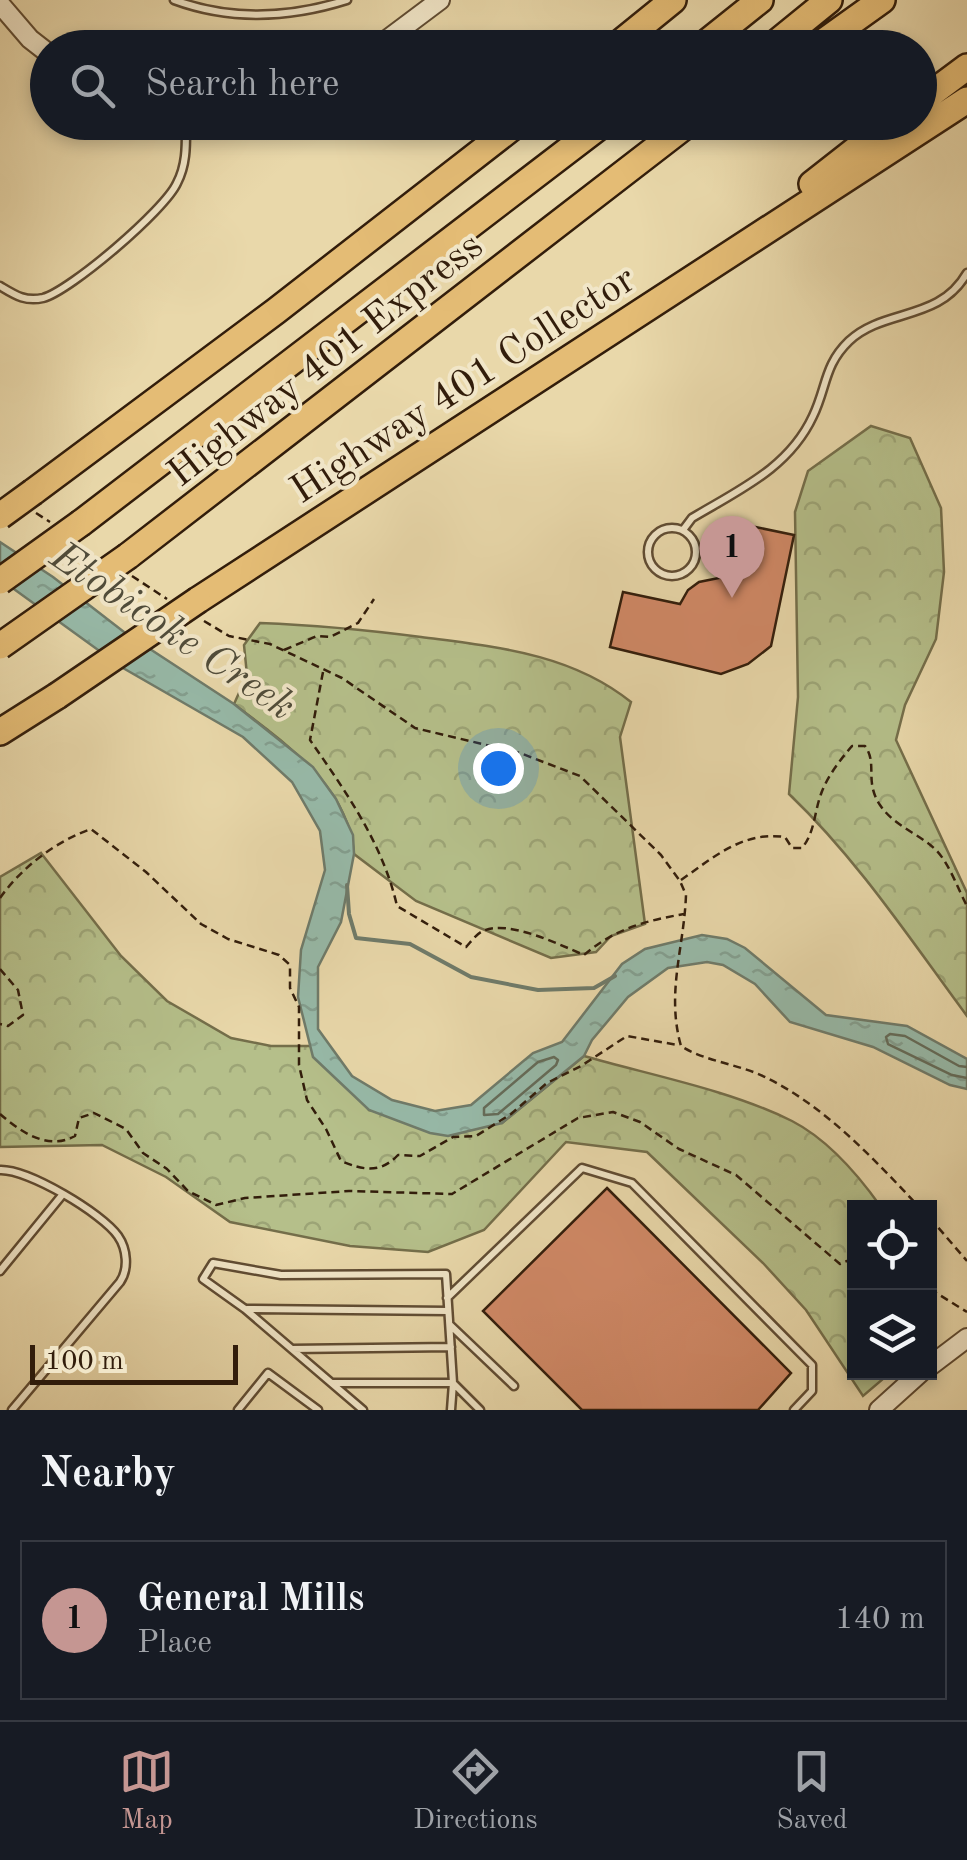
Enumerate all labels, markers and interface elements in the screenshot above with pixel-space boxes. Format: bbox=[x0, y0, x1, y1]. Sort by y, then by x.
search box bbox=[30, 30, 937, 140]
icon: search bbox=[65, 58, 120, 113]
text: Search here bbox=[145, 66, 340, 104]
street label: Highway 401 Express bbox=[162, 226, 491, 496]
street label: Highway 401 Collector bbox=[285, 260, 644, 513]
pin: 1 bbox=[700, 516, 764, 598]
water label: Etobicoke Creek bbox=[41, 535, 301, 729]
your location bbox=[473, 743, 524, 794]
map controls bbox=[847, 1200, 937, 1380]
button: locate bbox=[847, 1200, 937, 1290]
button: layers bbox=[847, 1290, 937, 1380]
scale bar bbox=[30, 1340, 238, 1384]
text: 100 m bbox=[45, 1348, 124, 1376]
text: Nearby bbox=[40, 1454, 176, 1496]
text: General Mills bbox=[137, 1581, 364, 1619]
text: 1 bbox=[65, 1604, 84, 1636]
text: 140 m bbox=[835, 1604, 925, 1636]
text: Place bbox=[137, 1628, 212, 1660]
tab: Map bbox=[119, 1744, 174, 1839]
tab: Directions bbox=[413, 1744, 538, 1839]
tab: Saved bbox=[776, 1744, 848, 1839]

